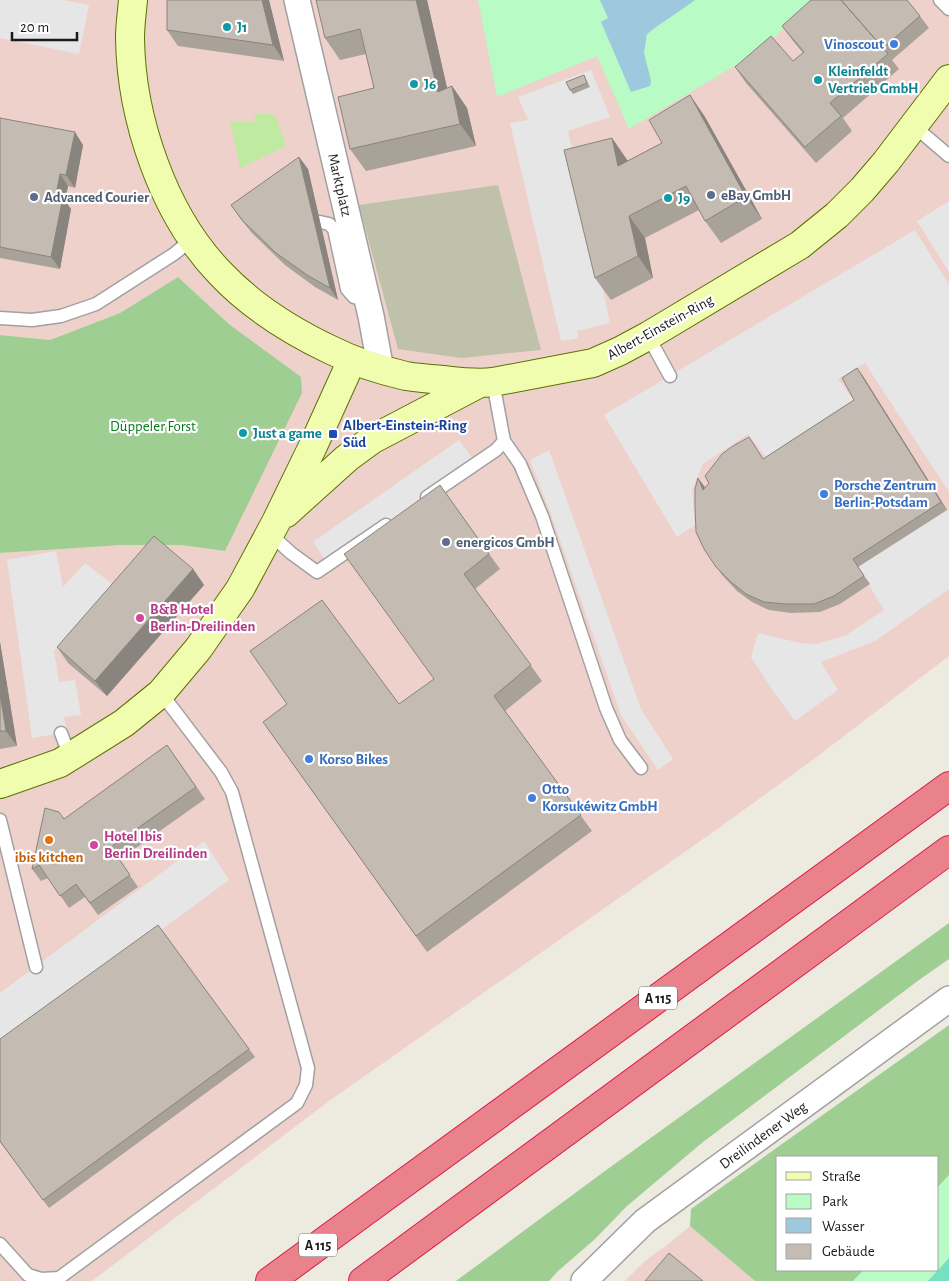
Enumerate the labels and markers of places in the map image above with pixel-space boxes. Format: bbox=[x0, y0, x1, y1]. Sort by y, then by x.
place label: J1 bbox=[237, 20, 247, 35]
marker: J1 bbox=[221, 21, 233, 33]
place label: Vinoscout bbox=[824, 37, 884, 52]
marker: Vinoscout bbox=[888, 38, 900, 50]
place label: Kleinfeldt Vertrieb GmbH bbox=[828, 64, 919, 96]
marker: Kleinfeldt Vertrieb GmbH bbox=[812, 74, 824, 86]
place label: J6 bbox=[424, 77, 436, 92]
marker: J6 bbox=[408, 78, 420, 90]
place label: eBay GmbH bbox=[721, 188, 791, 203]
marker: eBay GmbH bbox=[705, 189, 717, 201]
place label: Advanced Courier bbox=[44, 190, 150, 205]
marker: Advanced Courier bbox=[28, 191, 40, 203]
place label: J9 bbox=[678, 191, 690, 206]
marker: J9 bbox=[662, 192, 674, 204]
place label: Albert-Einstein-Ring Süd bbox=[343, 418, 467, 450]
place label: Just a game bbox=[253, 426, 322, 441]
marker: Just a game bbox=[237, 427, 249, 439]
marker: Albert-Einstein-Ring Süd bbox=[327, 428, 339, 440]
place label: Porsche Zentrum Berlin-Potsdam bbox=[834, 478, 936, 510]
marker: Porsche Zentrum Berlin-Potsdam bbox=[818, 488, 830, 500]
place label: energicos GmbH bbox=[456, 535, 555, 550]
marker: energicos GmbH bbox=[440, 536, 452, 548]
place label: B&B Hotel Berlin-Dreilinden bbox=[150, 602, 255, 634]
marker: B&B Hotel Berlin-Dreilinden bbox=[134, 612, 146, 624]
place label: Korso Bikes bbox=[319, 752, 388, 767]
marker: Korso Bikes bbox=[303, 753, 315, 765]
place label: Otto Korsukéwitz GmbH bbox=[542, 782, 658, 814]
marker: Otto Korsukéwitz GmbH bbox=[526, 792, 538, 804]
place label: Hotel Ibis Berlin Dreilinden bbox=[104, 829, 208, 861]
marker: ibis kitchen bbox=[43, 834, 55, 846]
marker: Hotel Ibis Berlin Dreilinden bbox=[88, 839, 100, 851]
place label: ibis kitchen bbox=[15, 850, 83, 865]

